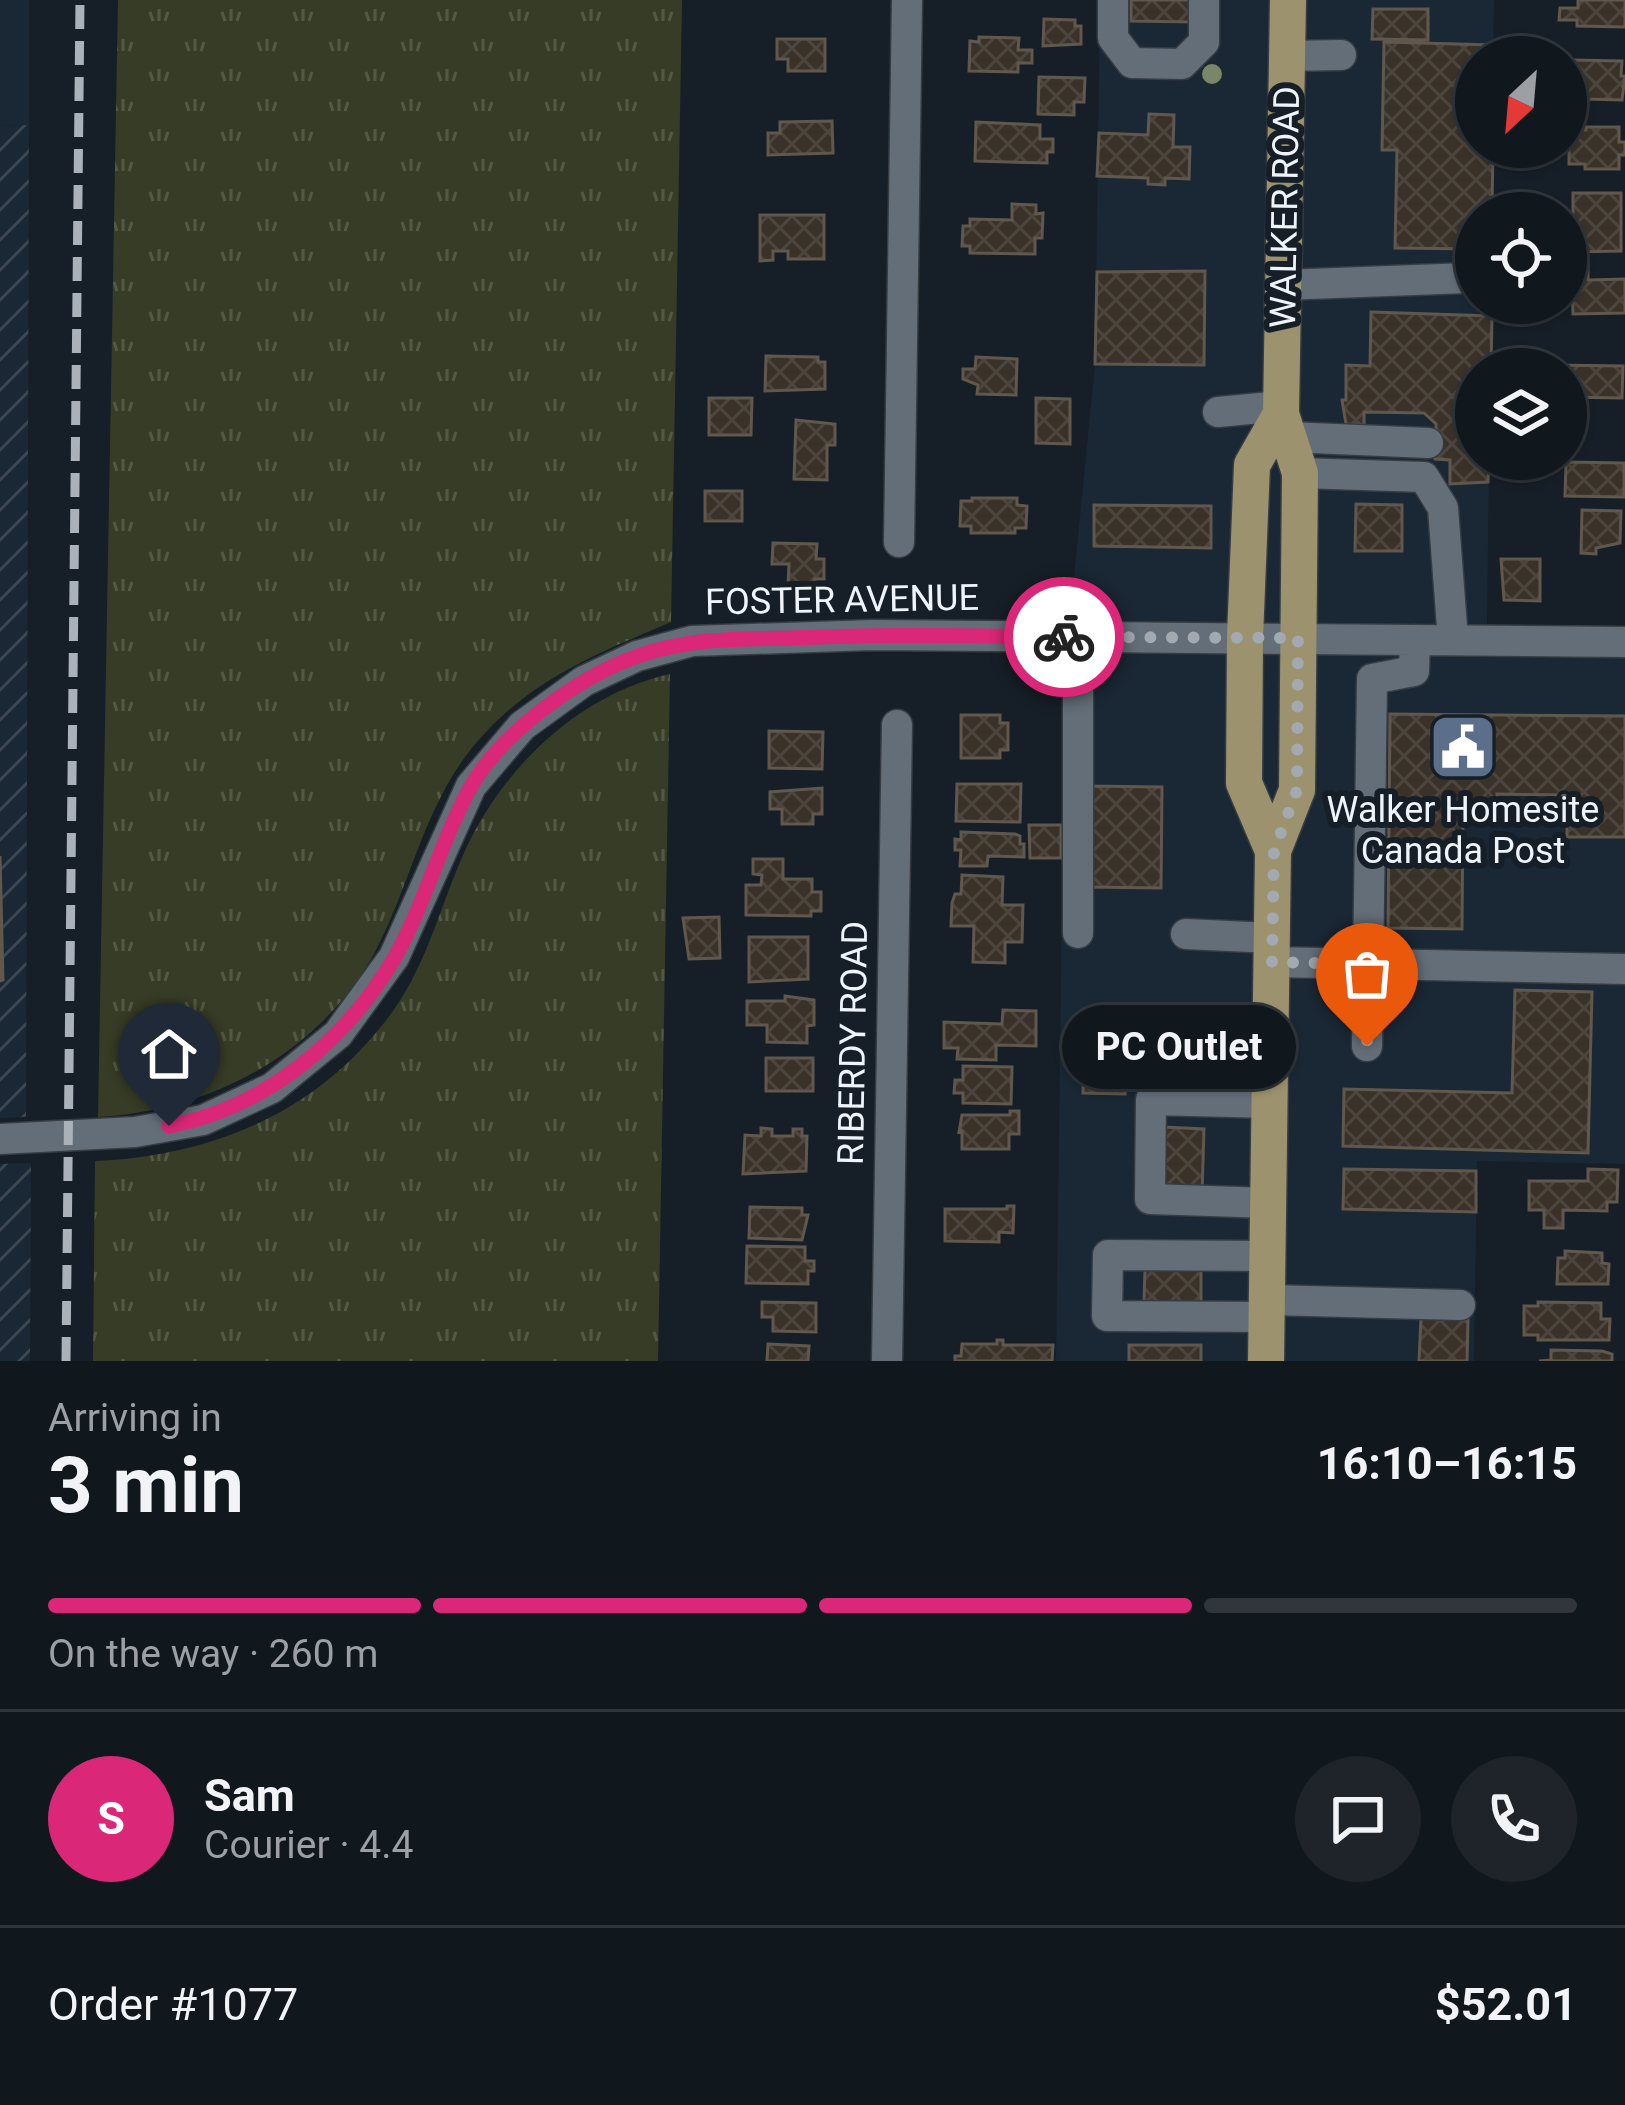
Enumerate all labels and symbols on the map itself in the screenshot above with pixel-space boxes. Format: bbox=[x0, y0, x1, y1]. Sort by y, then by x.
north arrow bbox=[1455, 36, 1587, 168]
street label: WALKER ROAD bbox=[1262, 86, 1308, 328]
street label: FOSTER AVENUE bbox=[705, 577, 979, 623]
courier bbox=[1004, 577, 1124, 697]
public building icon: Walker Homesite Canada Post bbox=[1428, 712, 1498, 782]
place label: Walker Homesite Canada Post bbox=[1327, 789, 1599, 872]
street label: RIBERDY ROAD bbox=[830, 921, 876, 1165]
pin bbox=[1316, 923, 1418, 1046]
pin bbox=[118, 1003, 220, 1126]
callout: PC Outlet bbox=[1061, 1004, 1295, 1088]

